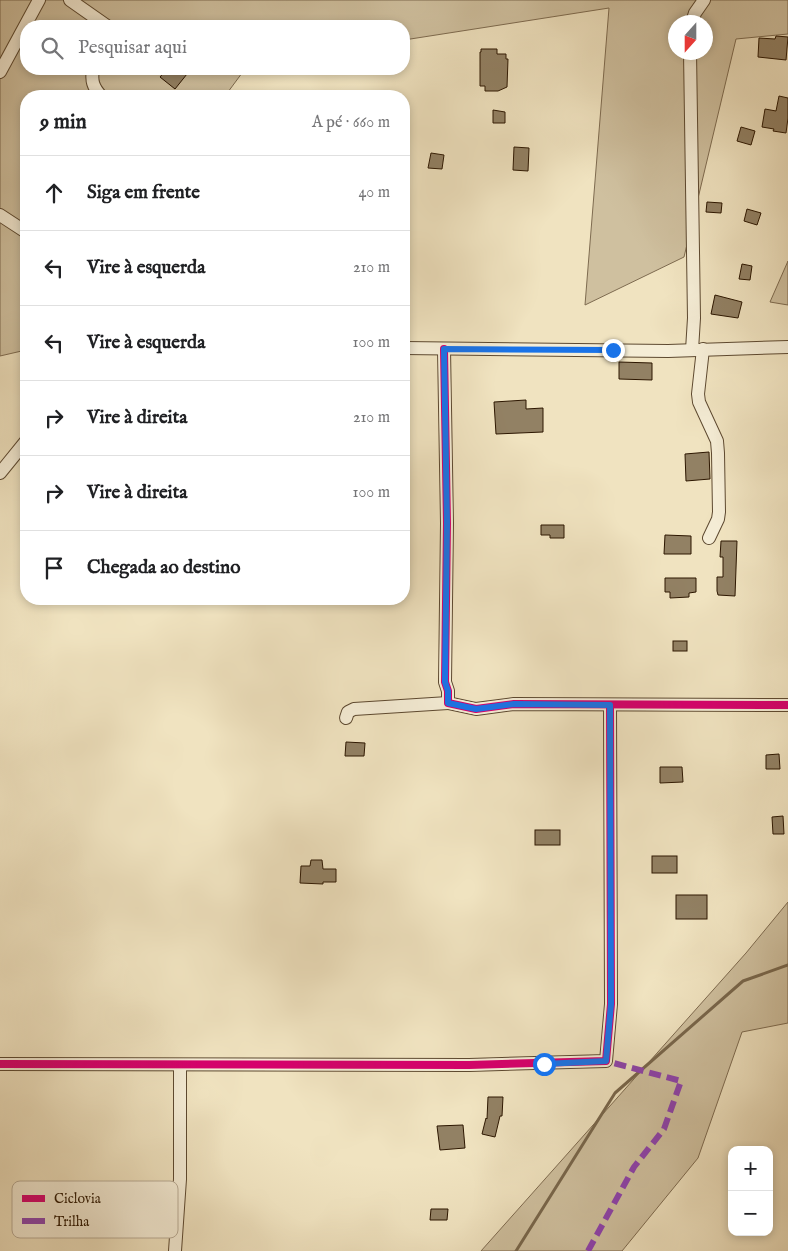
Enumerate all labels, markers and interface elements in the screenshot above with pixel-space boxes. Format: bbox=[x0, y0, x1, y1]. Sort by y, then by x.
north arrow bbox=[668, 15, 713, 60]
search box bbox=[20, 20, 410, 75]
icon: search bbox=[38, 34, 66, 62]
text: Pesquisar aqui bbox=[78, 36, 187, 60]
text: 9 min bbox=[40, 109, 87, 136]
text: A pé · 660 m bbox=[312, 113, 390, 133]
icon: ahead bbox=[40, 179, 68, 207]
text: Siga em frente bbox=[87, 181, 200, 205]
text: 40 m bbox=[358, 183, 390, 203]
icon: left bbox=[40, 254, 68, 282]
text: Vire à esquerda bbox=[87, 256, 205, 280]
text: 210 m bbox=[353, 258, 390, 278]
icon: left bbox=[40, 329, 68, 357]
text: Vire à esquerda bbox=[87, 331, 205, 355]
text: 100 m bbox=[353, 333, 390, 353]
route end bbox=[602, 339, 625, 362]
icon: right bbox=[40, 404, 68, 432]
text: Vire à direita bbox=[87, 406, 187, 430]
text: 210 m bbox=[353, 408, 390, 428]
icon: right bbox=[40, 479, 68, 507]
text: Vire à direita bbox=[87, 481, 187, 505]
text: 100 m bbox=[353, 483, 390, 503]
icon: arrive bbox=[40, 554, 68, 582]
text: Chegada ao destino bbox=[87, 556, 240, 580]
route start bbox=[533, 1053, 556, 1076]
map controls bbox=[728, 1146, 773, 1236]
button: + bbox=[728, 1146, 773, 1191]
legend bbox=[12, 1181, 178, 1238]
text: Ciclovia bbox=[54, 1190, 102, 1208]
button: − bbox=[728, 1191, 773, 1236]
text: Trilha bbox=[54, 1213, 90, 1231]

